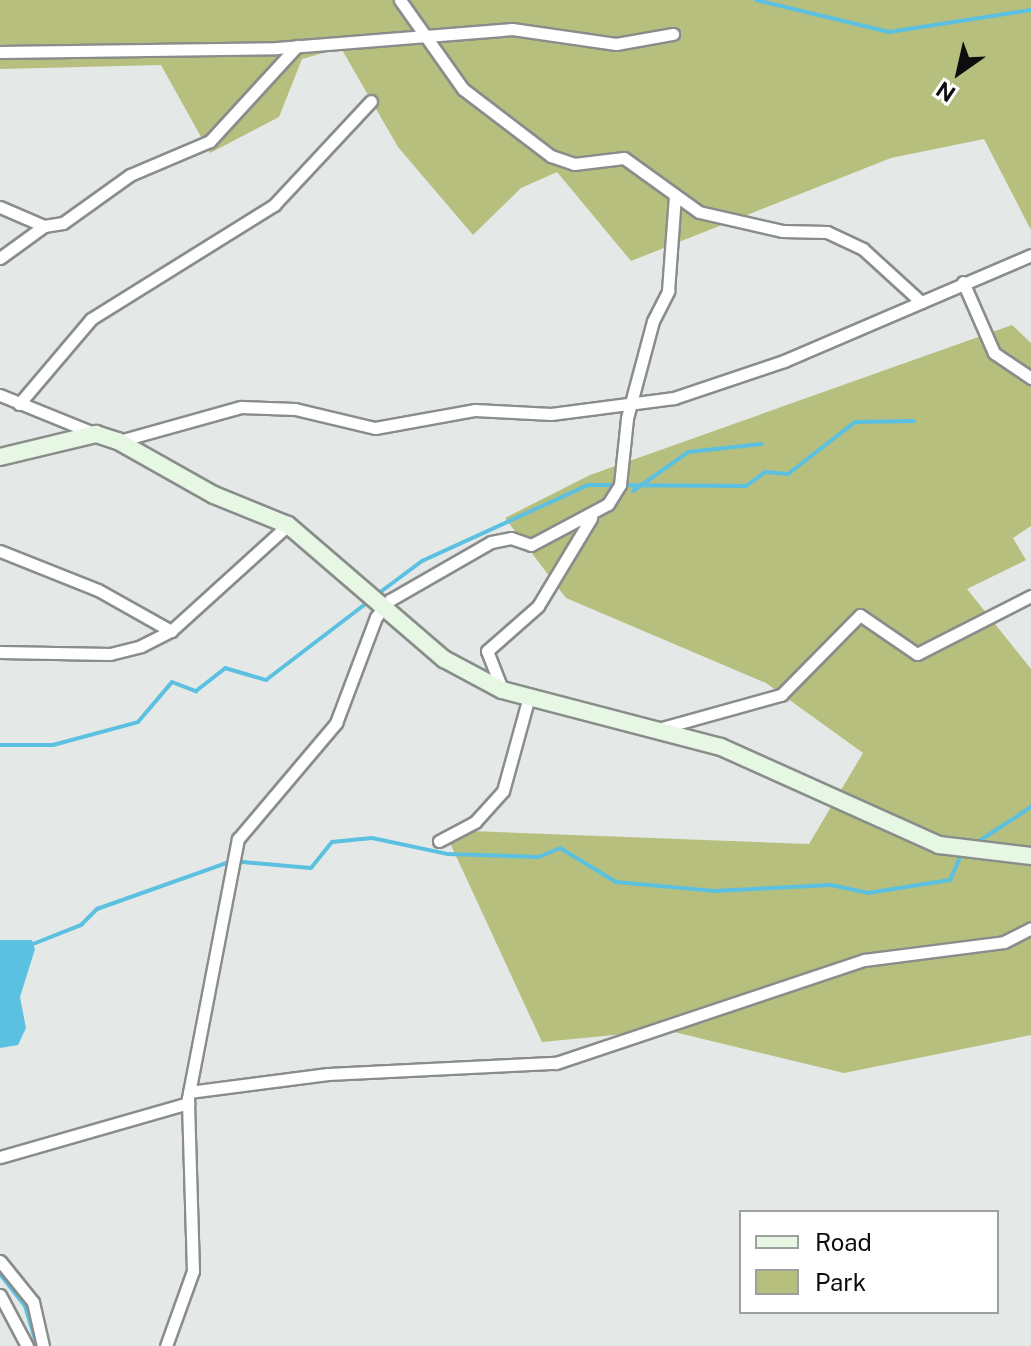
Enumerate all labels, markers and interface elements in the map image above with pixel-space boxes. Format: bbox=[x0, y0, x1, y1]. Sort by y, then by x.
north arrow bbox=[919, 32, 999, 112]
text: N bbox=[931, 76, 960, 107]
legend bbox=[739, 1210, 999, 1314]
text: Road bbox=[815, 1228, 872, 1256]
text: Park bbox=[815, 1268, 866, 1296]

